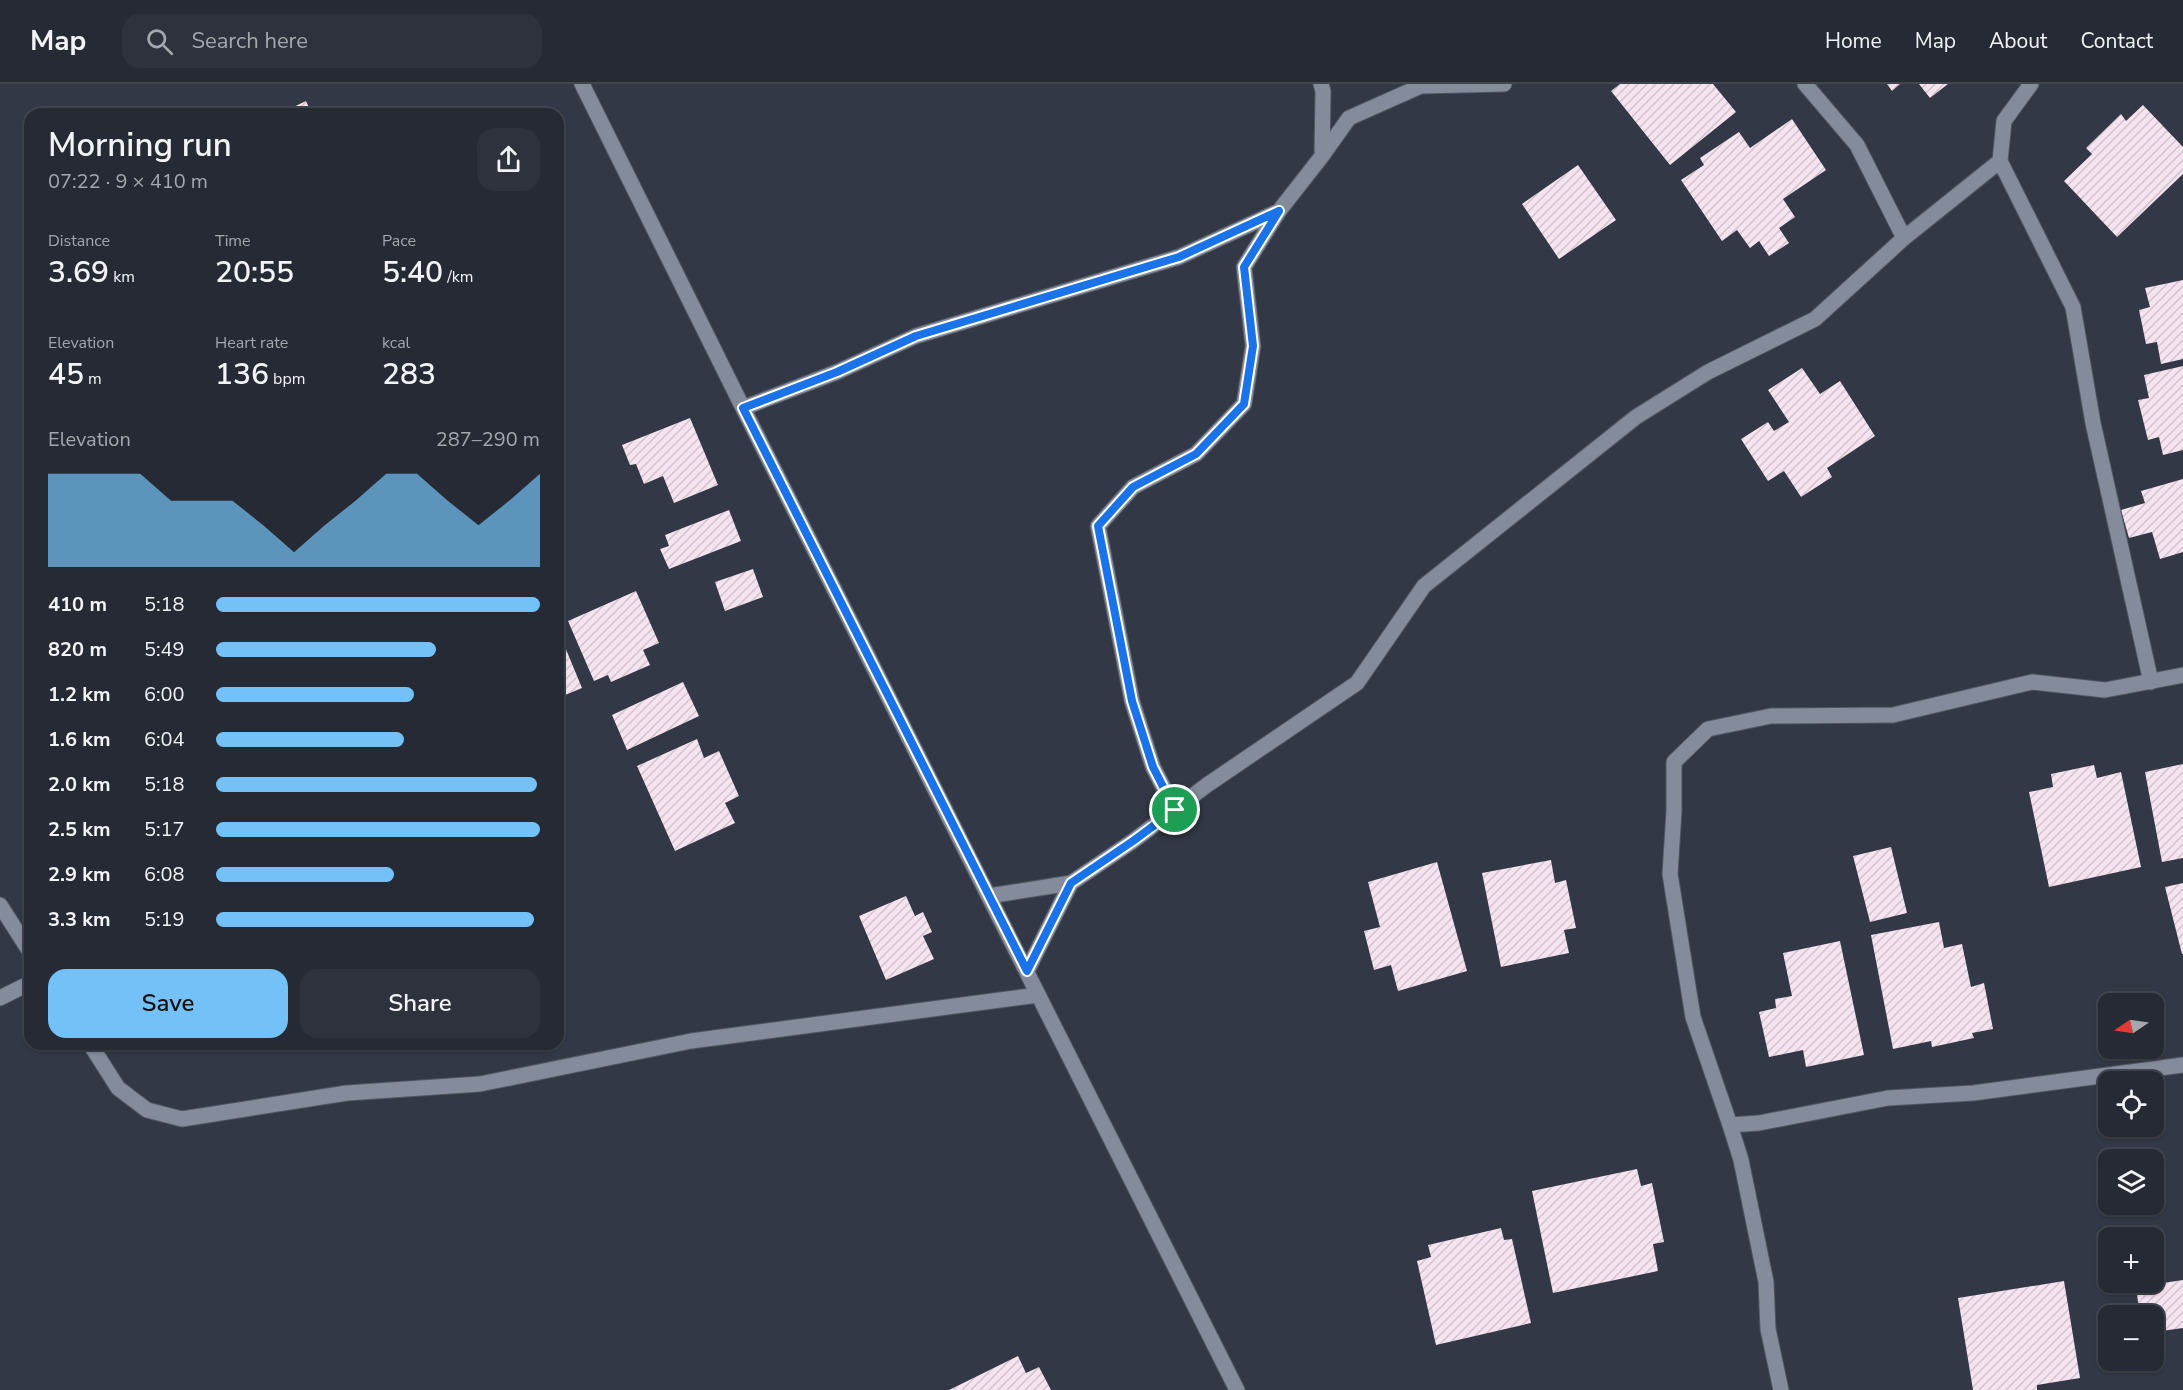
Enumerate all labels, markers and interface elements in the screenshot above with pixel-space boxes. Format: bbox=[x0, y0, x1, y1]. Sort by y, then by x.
search box bbox=[122, 14, 542, 68]
text: Map bbox=[30, 22, 86, 60]
icon: search bbox=[143, 25, 176, 58]
text: Search here bbox=[191, 26, 308, 56]
text: Home bbox=[1825, 27, 1882, 55]
text: Map bbox=[1915, 27, 1956, 55]
text: About bbox=[1989, 27, 2047, 55]
text: Contact bbox=[2080, 27, 2153, 55]
text: Morning run bbox=[48, 123, 232, 168]
button: share bbox=[477, 128, 540, 191]
text: 07:22 · 9 × 410 m bbox=[48, 168, 208, 195]
text: Distance bbox=[48, 230, 110, 252]
text: Time bbox=[215, 230, 251, 252]
text: Pace bbox=[382, 230, 416, 252]
text: 3.69 bbox=[48, 252, 109, 293]
text: 20:55 bbox=[215, 252, 294, 293]
text: 5:40 bbox=[382, 252, 443, 293]
text: km bbox=[109, 266, 135, 288]
text: /km bbox=[443, 266, 473, 288]
text: Elevation bbox=[48, 332, 114, 354]
text: Heart rate bbox=[215, 332, 288, 354]
text: kcal bbox=[382, 332, 410, 354]
text: 45 bbox=[48, 354, 84, 395]
text: 136 bbox=[215, 354, 269, 395]
text: 283 bbox=[382, 354, 436, 395]
text: m bbox=[84, 368, 102, 390]
text: bpm bbox=[269, 368, 305, 390]
text: Elevation bbox=[48, 426, 131, 453]
text: 287–290 m bbox=[436, 426, 540, 453]
text: 410 m bbox=[48, 591, 107, 618]
text: 5:18 bbox=[144, 591, 185, 618]
text: 820 m bbox=[48, 636, 107, 663]
text: 5:49 bbox=[144, 636, 185, 663]
text: 1.2 km bbox=[48, 681, 111, 708]
text: 6:00 bbox=[144, 681, 185, 708]
text: 1.6 km bbox=[48, 726, 111, 753]
text: 6:04 bbox=[144, 726, 185, 753]
text: 2.0 km bbox=[48, 771, 111, 798]
text: 5:18 bbox=[144, 771, 185, 798]
pin bbox=[1149, 784, 1200, 835]
icon: arrive bbox=[1158, 793, 1191, 826]
text: 2.5 km bbox=[48, 816, 111, 843]
text: 5:17 bbox=[144, 816, 185, 843]
text: 2.9 km bbox=[48, 861, 111, 888]
text: 6:08 bbox=[144, 861, 185, 888]
text: 3.3 km bbox=[48, 906, 111, 933]
text: 5:19 bbox=[144, 906, 185, 933]
button: Save bbox=[48, 969, 288, 1038]
button: Share bbox=[300, 969, 540, 1038]
north arrow bbox=[2098, 993, 2164, 1059]
map controls bbox=[2098, 993, 2164, 1371]
button: locate bbox=[2098, 1071, 2164, 1137]
button: layers bbox=[2098, 1149, 2164, 1215]
button: + bbox=[2098, 1227, 2164, 1293]
button: − bbox=[2098, 1305, 2164, 1371]

